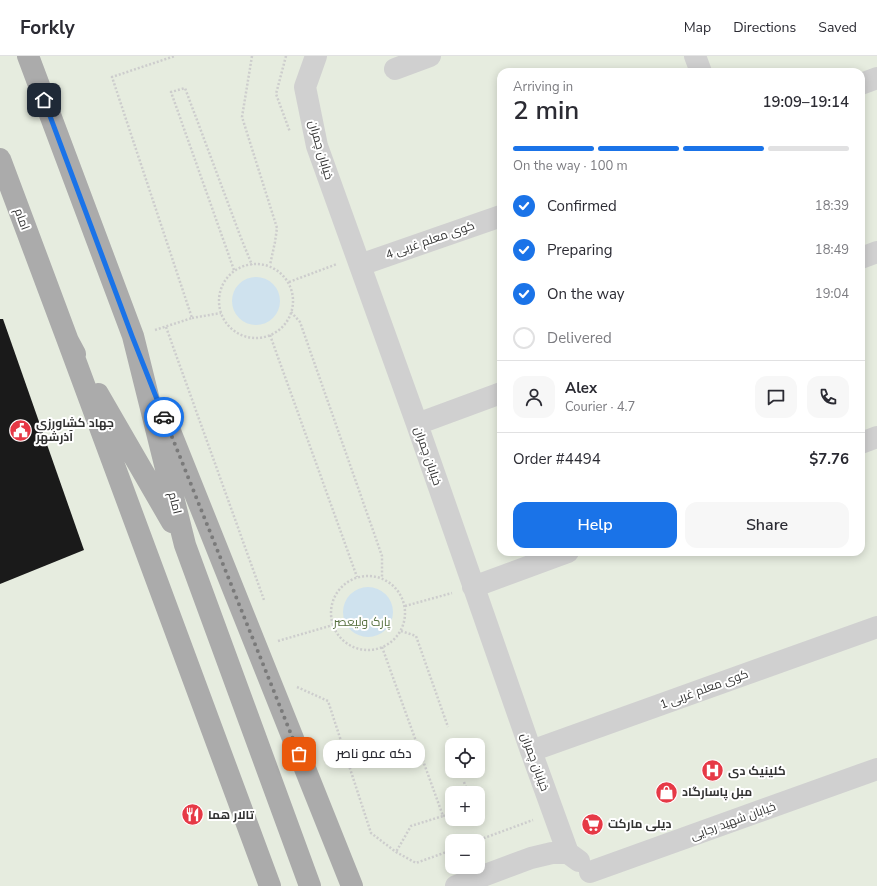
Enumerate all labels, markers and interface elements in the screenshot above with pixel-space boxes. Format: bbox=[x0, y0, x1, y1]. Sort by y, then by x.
text: Forkly bbox=[20, 15, 75, 41]
text: Map bbox=[684, 18, 711, 37]
text: Directions bbox=[733, 18, 796, 37]
text: Saved bbox=[818, 18, 857, 37]
text: Arriving in bbox=[513, 78, 573, 96]
pin bbox=[27, 83, 61, 117]
icon: home bbox=[33, 89, 55, 111]
text: 19:09–19:14 bbox=[762, 92, 849, 112]
text: 2 min bbox=[513, 93, 579, 128]
street label: خیابان چمران bbox=[304, 118, 337, 182]
text: On the way · 100 m bbox=[513, 157, 628, 175]
icon: check bbox=[513, 195, 535, 217]
text: Confirmed bbox=[547, 196, 617, 216]
text: 18:39 bbox=[815, 197, 849, 215]
street label: امام bbox=[11, 206, 33, 232]
street label: کوی معلم غربی 4 bbox=[383, 217, 477, 263]
icon: check bbox=[513, 239, 535, 261]
text: Preparing bbox=[547, 240, 612, 260]
text: 18:49 bbox=[815, 241, 849, 259]
icon: check bbox=[513, 283, 535, 305]
text: On the way bbox=[547, 284, 625, 304]
text: 19:04 bbox=[815, 285, 849, 303]
text: Delivered bbox=[547, 328, 612, 348]
button: person bbox=[513, 376, 555, 418]
button: chat bbox=[755, 376, 797, 418]
button: phone bbox=[807, 376, 849, 418]
text: Alex bbox=[565, 378, 597, 398]
courier bbox=[144, 397, 184, 437]
text: Courier · 4.7 bbox=[565, 398, 635, 416]
icon: car bbox=[153, 406, 175, 428]
place label: جهاد کشاورزی آذرشهر bbox=[35, 415, 114, 445]
public building icon: جهاد کشاورزی آذرشهر bbox=[8, 417, 34, 443]
street label: خیابان چمران bbox=[410, 424, 446, 488]
text: Order #4494 bbox=[513, 449, 601, 469]
text: $7.76 bbox=[809, 449, 849, 469]
street label: امام bbox=[165, 490, 185, 516]
button: Help bbox=[513, 502, 677, 548]
button: Share bbox=[685, 502, 849, 548]
park label: پارک ولیعصر bbox=[333, 614, 391, 631]
street label: کوی معلم غربی 1 bbox=[658, 666, 750, 712]
street label: خیابان چمران bbox=[516, 731, 553, 794]
pin bbox=[282, 737, 316, 771]
map controls bbox=[445, 738, 485, 874]
button: locate bbox=[445, 738, 485, 778]
callout: دکه عمو ناصر bbox=[323, 740, 425, 768]
icon: bag bbox=[288, 743, 310, 765]
text: دکه عمو ناصر bbox=[336, 745, 412, 763]
hospital icon: کلینیک دی bbox=[699, 758, 725, 784]
place label: کلینیک دی bbox=[728, 763, 786, 779]
shop icon: مبل پاسارگاد bbox=[653, 779, 679, 805]
place label: مبل پاسارگاد bbox=[682, 784, 752, 801]
button: + bbox=[445, 786, 485, 826]
street label: خیابان شهید رجایی bbox=[688, 798, 778, 844]
restaurant icon: تالار هما bbox=[180, 802, 206, 828]
place label: تالار هما bbox=[208, 807, 255, 823]
supermarket icon: دیلی مارکت bbox=[579, 811, 605, 837]
place label: دیلی مارکت bbox=[608, 816, 671, 832]
button: − bbox=[445, 834, 485, 874]

